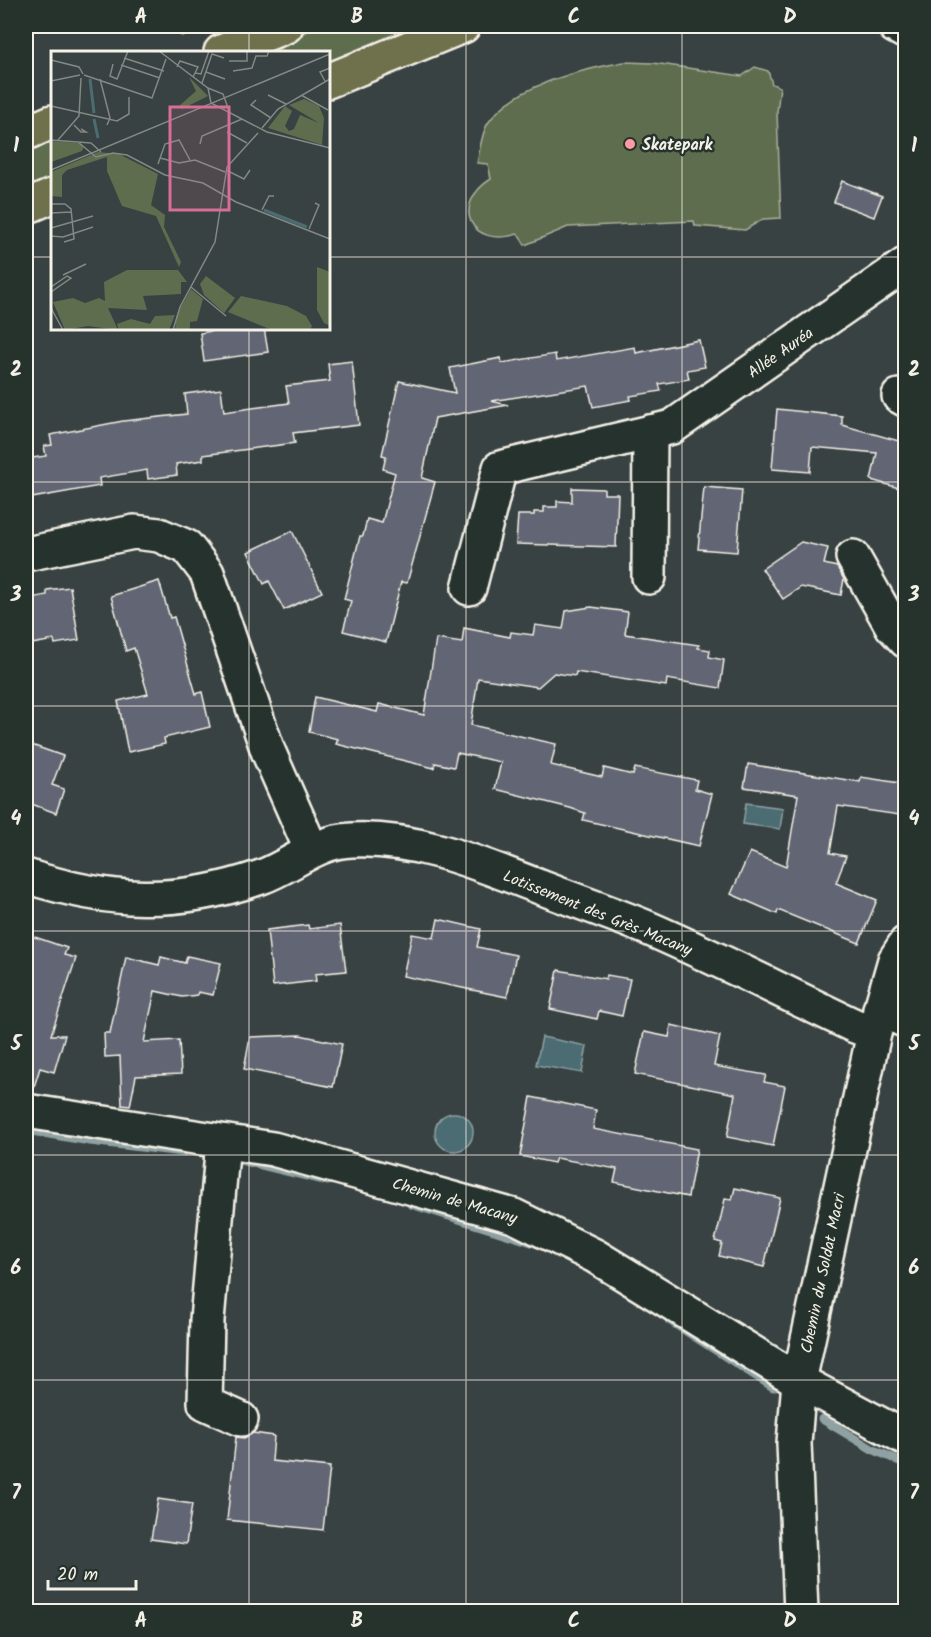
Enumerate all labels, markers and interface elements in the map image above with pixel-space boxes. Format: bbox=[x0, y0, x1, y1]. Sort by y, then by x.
text: A bbox=[135, 2, 147, 34]
text: B bbox=[351, 2, 363, 34]
text: C bbox=[568, 2, 580, 34]
text: D bbox=[783, 2, 797, 34]
inset map bbox=[51, 51, 330, 330]
text: 1 bbox=[13, 131, 19, 163]
text: 1 bbox=[911, 131, 917, 163]
place label: Skatepark bbox=[642, 133, 713, 158]
marker: Skatepark bbox=[623, 137, 637, 151]
street label: Allée Auréa bbox=[743, 321, 819, 385]
text: 2 bbox=[10, 355, 22, 387]
text: 2 bbox=[908, 355, 920, 387]
text: 3 bbox=[10, 580, 22, 612]
text: 3 bbox=[908, 580, 920, 612]
text: 4 bbox=[11, 804, 22, 836]
text: 4 bbox=[909, 804, 920, 836]
street label: Lotissement des Grès Macany bbox=[499, 864, 696, 963]
text: 5 bbox=[10, 1029, 23, 1061]
text: 5 bbox=[908, 1029, 921, 1061]
street label: Chemin de Macany bbox=[389, 1172, 521, 1231]
street label: Chemin du Soldat Macri bbox=[794, 1190, 853, 1356]
text: 6 bbox=[11, 1253, 22, 1285]
text: 6 bbox=[909, 1253, 920, 1285]
text: 7 bbox=[11, 1478, 21, 1510]
text: 7 bbox=[909, 1478, 919, 1510]
scale bar bbox=[48, 1553, 136, 1591]
text: 20 m bbox=[57, 1561, 98, 1590]
text: A bbox=[135, 1606, 147, 1637]
text: B bbox=[351, 1606, 363, 1637]
text: C bbox=[568, 1606, 580, 1637]
text: D bbox=[783, 1606, 797, 1637]

